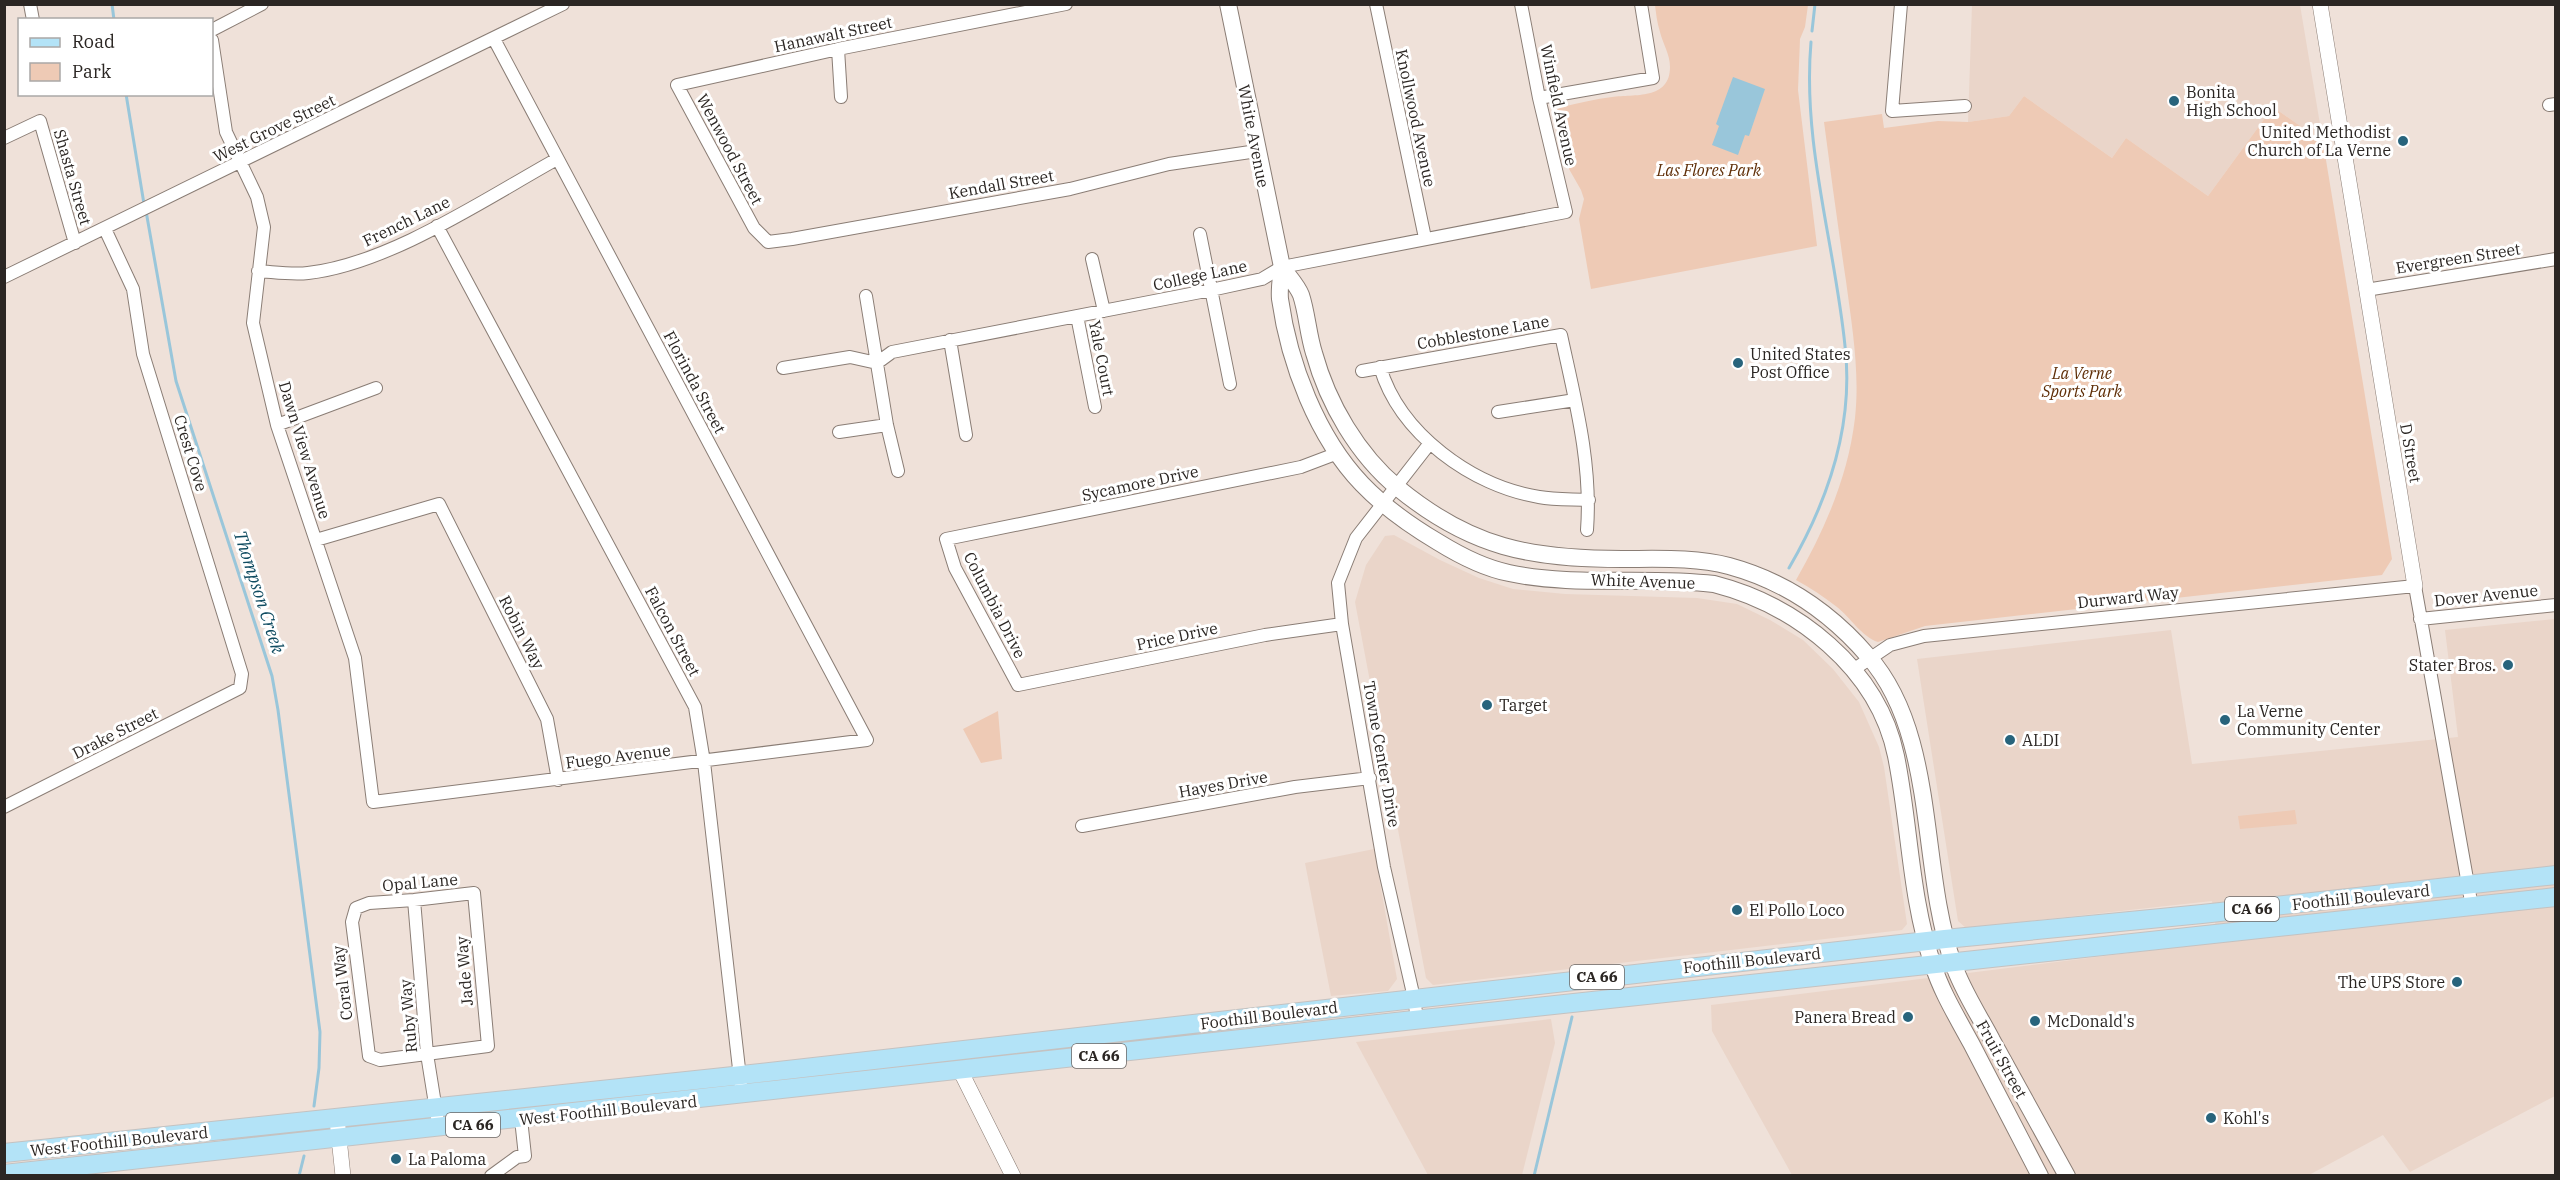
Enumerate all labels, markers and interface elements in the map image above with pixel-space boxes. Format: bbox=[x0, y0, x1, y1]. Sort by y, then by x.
street label: Hanawalt Street bbox=[772, 12, 894, 56]
legend bbox=[18, 18, 213, 96]
text: Road bbox=[72, 30, 115, 53]
street label: Winfield Avenue bbox=[1536, 42, 1582, 168]
street label: Knollwood Avenue bbox=[1392, 47, 1440, 189]
text: Park bbox=[72, 60, 112, 83]
place label: Bonita High School bbox=[2186, 82, 2277, 120]
street label: White Avenue bbox=[1234, 83, 1274, 189]
street label: West Grove Street bbox=[210, 90, 339, 166]
street label: Wenwood Street bbox=[692, 90, 768, 208]
marker: Bonita High School bbox=[2167, 94, 2181, 108]
place label: United Methodist Church of La Verne bbox=[2247, 122, 2391, 160]
street label: Shasta Street bbox=[50, 127, 96, 228]
marker: United Methodist Church of La Verne bbox=[2396, 134, 2410, 148]
park label: Las Flores Park bbox=[1656, 160, 1762, 180]
street label: Kendall Street bbox=[947, 165, 1055, 203]
street label: French Lane bbox=[359, 191, 453, 251]
street label: Evergreen Street bbox=[2394, 238, 2522, 278]
street label: College Lane bbox=[1151, 255, 1249, 295]
street label: Cobblestone Lane bbox=[1415, 311, 1551, 353]
street label: Yale Court bbox=[1085, 318, 1119, 398]
street label: Florinda Street bbox=[660, 327, 731, 437]
place label: United States Post Office bbox=[1750, 344, 1851, 382]
marker: United States Post Office bbox=[1731, 356, 1745, 370]
park label: La Verne Sports Park bbox=[2041, 363, 2123, 401]
street label: Dawn View Avenue bbox=[275, 379, 335, 521]
street label: Crest Cove bbox=[170, 412, 212, 494]
street label: D Street bbox=[2396, 422, 2426, 485]
street label: Sycamore Drive bbox=[1080, 461, 1200, 505]
water label: Thompson Creek bbox=[229, 527, 290, 657]
street label: Columbia Drive bbox=[960, 548, 1030, 662]
street label: White Avenue bbox=[1590, 569, 1696, 593]
street label: Dover Avenue bbox=[2433, 580, 2539, 610]
street label: Durward Way bbox=[2076, 582, 2180, 612]
street label: Falcon Street bbox=[641, 583, 705, 680]
street label: Robin Way bbox=[495, 592, 549, 672]
street label: Price Drive bbox=[1134, 618, 1220, 654]
place label: Stater Bros. bbox=[2409, 655, 2496, 675]
marker: Stater Bros. bbox=[2501, 658, 2515, 672]
street label: Towne Center Drive bbox=[1359, 679, 1405, 829]
place label: Target bbox=[1499, 695, 1548, 715]
marker: Target bbox=[1480, 698, 1494, 712]
place label: La Verne Community Center bbox=[2237, 701, 2380, 739]
street label: Drake Street bbox=[69, 703, 161, 763]
marker: La Verne Community Center bbox=[2218, 713, 2232, 727]
place label: ALDI bbox=[2022, 730, 2059, 750]
marker: ALDI bbox=[2003, 733, 2017, 747]
street label: Fuego Avenue bbox=[564, 740, 672, 772]
street label: Hayes Drive bbox=[1177, 766, 1269, 802]
street label: Opal Lane bbox=[381, 869, 459, 895]
street label: Foothill Boulevard bbox=[2291, 880, 2431, 914]
road number: CA 66 bbox=[2225, 897, 2279, 921]
place label: El Pollo Loco bbox=[1749, 900, 1845, 920]
marker: El Pollo Loco bbox=[1730, 903, 1744, 917]
street label: Jade Way bbox=[451, 935, 477, 1007]
street label: Foothill Boulevard bbox=[1682, 943, 1822, 977]
street label: Coral Way bbox=[327, 944, 357, 1022]
road number: CA 66 bbox=[1570, 965, 1624, 989]
place label: The UPS Store bbox=[2338, 972, 2445, 992]
marker: The UPS Store bbox=[2450, 975, 2464, 989]
street label: Ruby Way bbox=[395, 978, 421, 1054]
street label: Foothill Boulevard bbox=[1199, 997, 1339, 1033]
place label: Panera Bread bbox=[1794, 1007, 1896, 1027]
marker: Panera Bread bbox=[1901, 1010, 1915, 1024]
place label: McDonald's bbox=[2047, 1011, 2135, 1031]
marker: McDonald's bbox=[2028, 1014, 2042, 1028]
street label: Fruit Street bbox=[1972, 1016, 2032, 1102]
road number: CA 66 bbox=[1072, 1044, 1126, 1068]
street label: West Foothill Boulevard bbox=[518, 1091, 698, 1129]
place label: Kohl's bbox=[2223, 1108, 2269, 1128]
marker: Kohl's bbox=[2204, 1111, 2218, 1125]
road number: CA 66 bbox=[446, 1113, 500, 1137]
street label: West Foothill Boulevard bbox=[29, 1122, 209, 1160]
place label: La Paloma bbox=[408, 1149, 487, 1169]
marker: La Paloma bbox=[389, 1152, 403, 1166]

